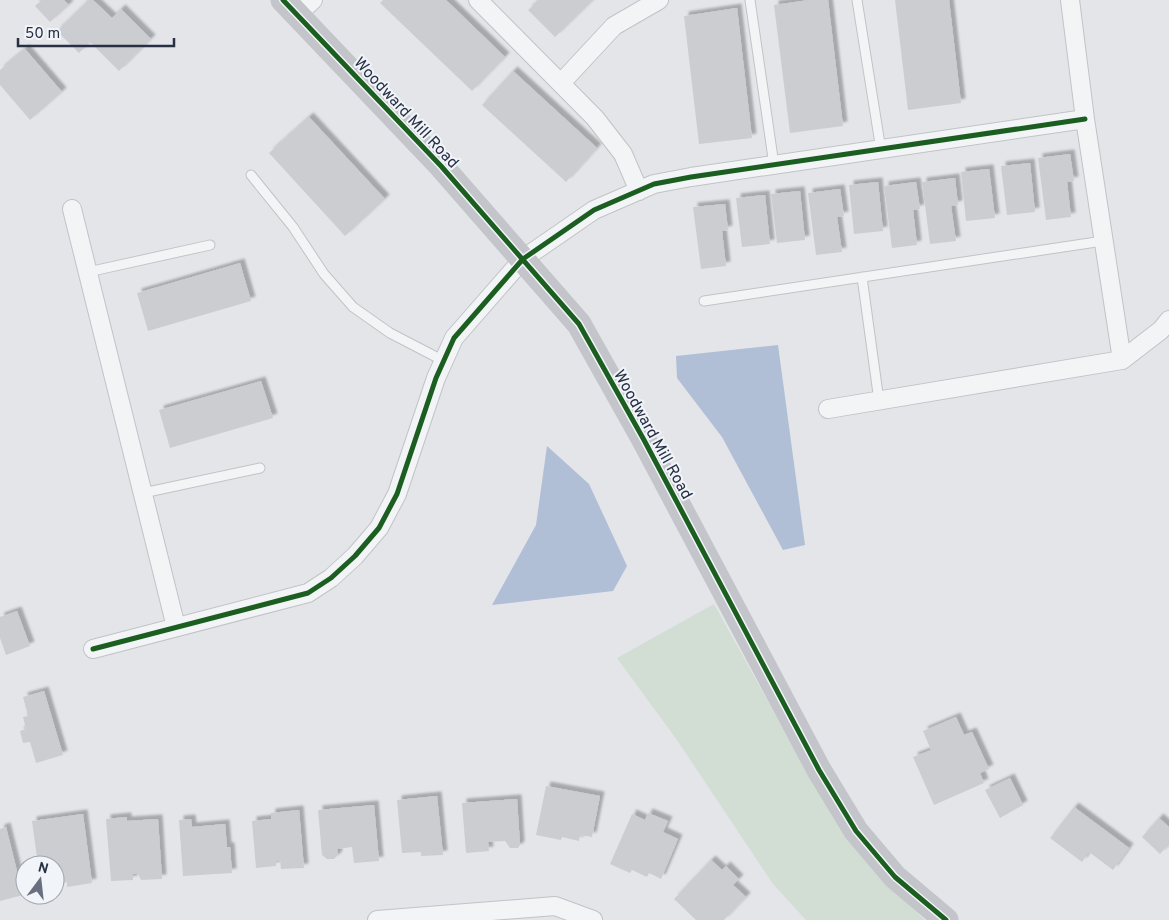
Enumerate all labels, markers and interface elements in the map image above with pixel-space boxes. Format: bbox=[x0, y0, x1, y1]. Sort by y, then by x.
scale bar bbox=[18, 15, 174, 47]
text: 50 m bbox=[25, 25, 60, 44]
street label: Woodward Mill Road bbox=[349, 53, 462, 173]
street label: Woodward Mill Road bbox=[608, 367, 696, 503]
north arrow bbox=[15, 855, 65, 905]
text: N bbox=[36, 859, 50, 878]

